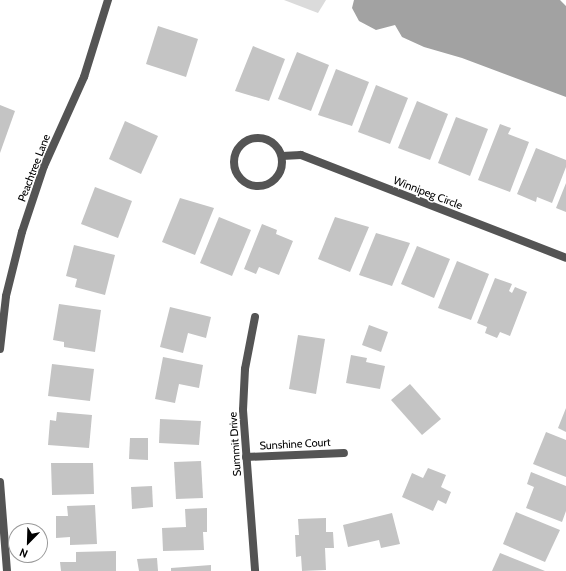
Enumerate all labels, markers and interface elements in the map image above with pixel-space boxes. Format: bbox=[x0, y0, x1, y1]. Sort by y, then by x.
street label: Peachtree Lane bbox=[15, 132, 53, 204]
street label: Winnipeg Circle bbox=[392, 174, 464, 212]
street label: Summit Drive bbox=[226, 411, 244, 477]
street label: Sunshine Court bbox=[259, 436, 331, 452]
north arrow bbox=[8, 523, 48, 563]
text: N bbox=[17, 545, 30, 561]

